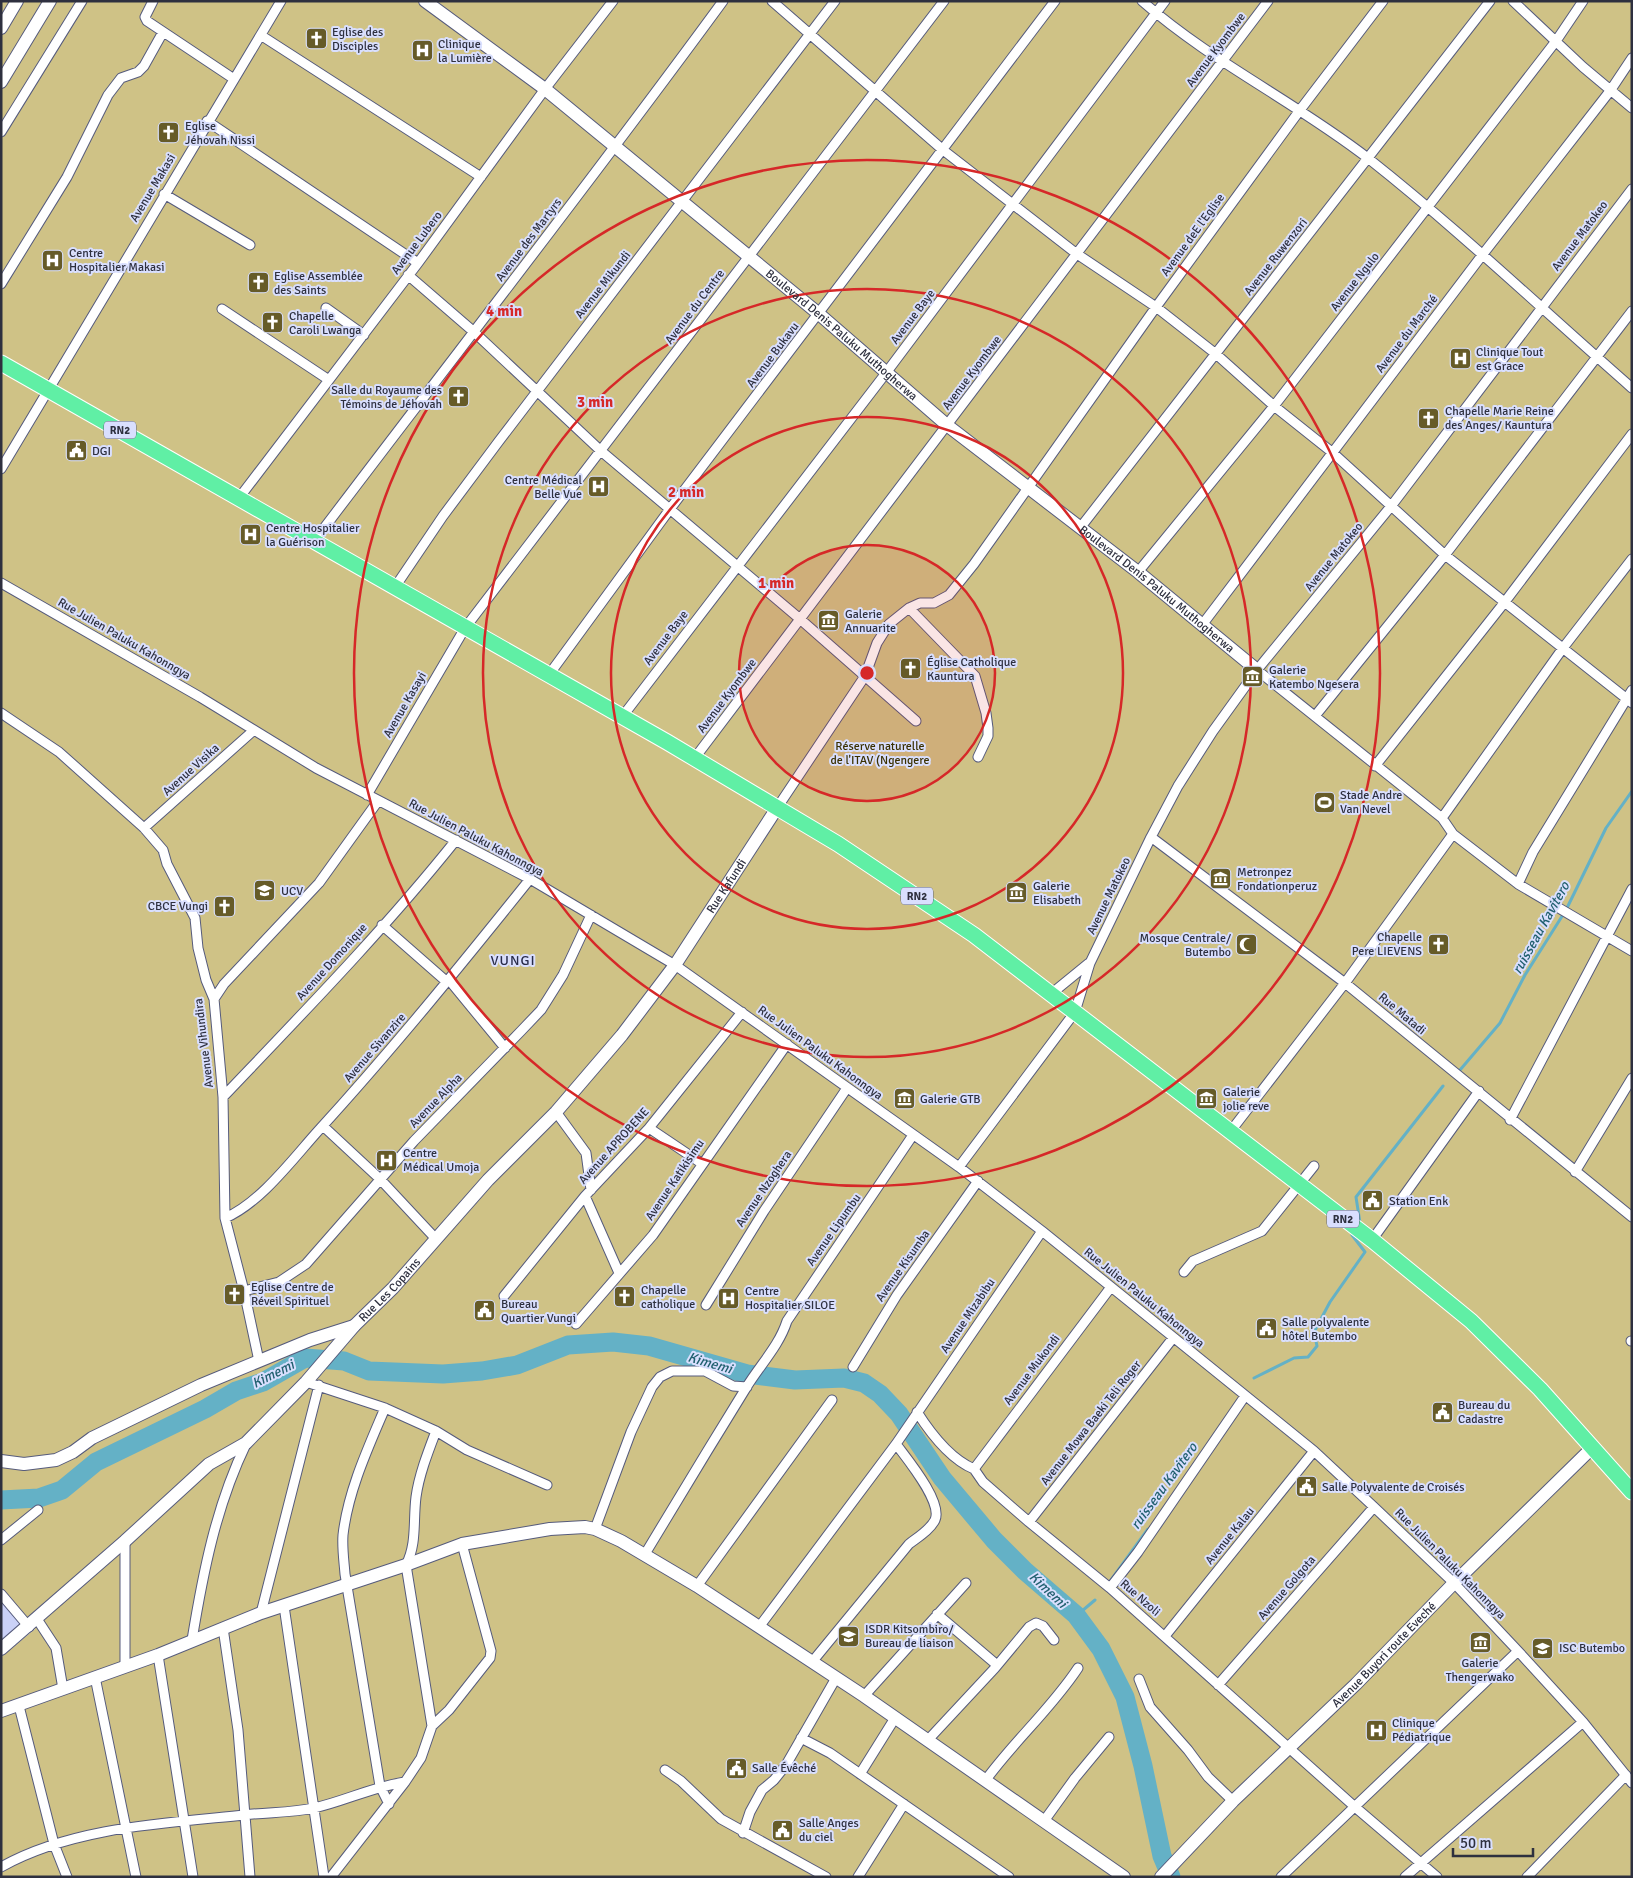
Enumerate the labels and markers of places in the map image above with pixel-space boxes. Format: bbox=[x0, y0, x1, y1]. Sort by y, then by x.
place label: Eglise des Disciples bbox=[332, 25, 383, 54]
church icon: Eglise des Disciples bbox=[304, 27, 328, 51]
place label: Clinique la Lumière bbox=[438, 37, 492, 66]
hospital icon: Clinique la Lumière bbox=[410, 39, 434, 63]
place label: Eglise Jéhovah Nissi bbox=[185, 119, 255, 148]
church icon: Eglise Jéhovah Nissi bbox=[157, 121, 181, 145]
place label: Centre Hospitalier Makasi bbox=[69, 246, 165, 275]
hospital icon: Centre Hospitalier Makasi bbox=[41, 248, 65, 272]
place label: Eglise Assemblée des Saints bbox=[274, 269, 363, 298]
church icon: Eglise Assemblée des Saints bbox=[246, 271, 270, 295]
place label: Chapelle Caroli Lwanga bbox=[289, 309, 361, 338]
church icon: Chapelle Caroli Lwanga bbox=[261, 311, 285, 335]
place label: Clinique Tout est Grace bbox=[1476, 345, 1543, 374]
hospital icon: Clinique Tout est Grace bbox=[1448, 347, 1472, 371]
place label: Salle du Royaume des Témoins de Jéhovah bbox=[331, 383, 442, 412]
church icon: Salle du Royaume des Témoins de Jéhovah bbox=[446, 385, 470, 409]
place label: Chapelle Marie Reine des Anges/ Kauntura bbox=[1445, 404, 1554, 433]
church icon: Chapelle Marie Reine des Anges/ Kauntura bbox=[1417, 406, 1441, 430]
public building icon: DGI bbox=[64, 439, 88, 463]
place label: DGI bbox=[92, 444, 111, 459]
place label: Centre Médical Belle Vue bbox=[505, 473, 582, 502]
hospital icon: Centre Médical Belle Vue bbox=[586, 475, 610, 499]
place label: Centre Hospitalier la Guérison bbox=[266, 521, 360, 550]
hospital icon: Centre Hospitalier la Guérison bbox=[238, 523, 262, 547]
place label: Galerie Annuarite bbox=[845, 607, 896, 636]
museum icon: Galerie Annuarite bbox=[817, 609, 841, 633]
place label: Église Catholique Kauntura bbox=[927, 655, 1016, 684]
church icon: Église Catholique Kauntura bbox=[899, 657, 923, 681]
place label: Galerie Katembo Ngesera bbox=[1269, 663, 1359, 692]
centre of rings bbox=[858, 664, 876, 682]
museum icon: Galerie Katembo Ngesera bbox=[1241, 665, 1265, 689]
place label: Stade Andre Van Nevel bbox=[1340, 788, 1402, 817]
sports icon: Stade Andre Van Nevel bbox=[1312, 790, 1336, 814]
place label: Metronpez Fondationperuz bbox=[1237, 865, 1317, 894]
museum icon: Metronpez Fondationperuz bbox=[1209, 867, 1233, 891]
school or university icon: UCV bbox=[253, 879, 277, 903]
place label: Galerie Elisabeth bbox=[1033, 879, 1081, 908]
museum icon: Galerie Elisabeth bbox=[1005, 881, 1029, 905]
place label: UCV bbox=[281, 884, 303, 899]
church icon: CBCE Vungi bbox=[212, 894, 236, 918]
place label: CBCE Vungi bbox=[148, 899, 208, 914]
place label: Chapelle Pere LIEVENS bbox=[1352, 930, 1422, 959]
place label: Mosque Centrale/ Butembo bbox=[1139, 931, 1231, 960]
church icon: Chapelle Pere LIEVENS bbox=[1426, 932, 1450, 956]
mosque icon: Mosque Centrale/ Butembo bbox=[1235, 933, 1259, 957]
place label: Galerie jolie reve bbox=[1223, 1085, 1269, 1114]
museum icon: Galerie GTB bbox=[892, 1087, 916, 1111]
museum icon: Galerie jolie reve bbox=[1195, 1087, 1219, 1111]
place label: Galerie GTB bbox=[920, 1092, 981, 1107]
place label: Centre Médical Umoja bbox=[403, 1146, 479, 1175]
hospital icon: Centre Médical Umoja bbox=[375, 1148, 399, 1172]
public building icon: Station Enk bbox=[1361, 1189, 1385, 1213]
place label: Station Enk bbox=[1389, 1194, 1448, 1209]
place label: Eglise Centre de Réveil Spirituel bbox=[251, 1280, 334, 1309]
church icon: Eglise Centre de Réveil Spirituel bbox=[223, 1282, 247, 1306]
place label: Chapelle catholique bbox=[641, 1283, 695, 1312]
place label: Centre Hospitalier SILOE bbox=[745, 1284, 835, 1313]
church icon: Chapelle catholique bbox=[613, 1285, 637, 1309]
hospital icon: Centre Hospitalier SILOE bbox=[717, 1286, 741, 1310]
place label: Bureau Quartier Vungi bbox=[501, 1297, 576, 1326]
public building icon: Bureau Quartier Vungi bbox=[473, 1299, 497, 1323]
place label: Salle polyvalente hôtel Butembo bbox=[1282, 1315, 1369, 1344]
public building icon: Salle polyvalente hôtel Butembo bbox=[1254, 1317, 1278, 1341]
place label: Bureau du Cadastre bbox=[1458, 1398, 1510, 1427]
public building icon: Bureau du Cadastre bbox=[1430, 1400, 1454, 1424]
public building icon: Salle Polyvalente de Croisés bbox=[1294, 1475, 1318, 1499]
place label: Salle Polyvalente de Croisés bbox=[1322, 1480, 1465, 1495]
place label: ISDR Kitsombiro/ Bureau de liaison bbox=[865, 1622, 953, 1651]
school or university icon: ISDR Kitsombiro/ Bureau de liaison bbox=[837, 1624, 861, 1648]
museum icon: Galerie Thengerwako bbox=[1468, 1630, 1492, 1654]
school or university icon: ISC Butembo bbox=[1531, 1636, 1555, 1660]
place label: ISC Butembo bbox=[1559, 1641, 1625, 1656]
place label: Galerie Thengerwako bbox=[1446, 1656, 1514, 1685]
place label: Clinique Pédiatrique bbox=[1392, 1716, 1451, 1745]
hospital icon: Clinique Pédiatrique bbox=[1364, 1718, 1388, 1742]
public building icon: Salle Évêché bbox=[724, 1756, 748, 1780]
place label: Salle Évêché bbox=[752, 1761, 816, 1776]
place label: Salle Anges du ciel bbox=[799, 1816, 859, 1845]
public building icon: Salle Anges du ciel bbox=[771, 1818, 795, 1842]

